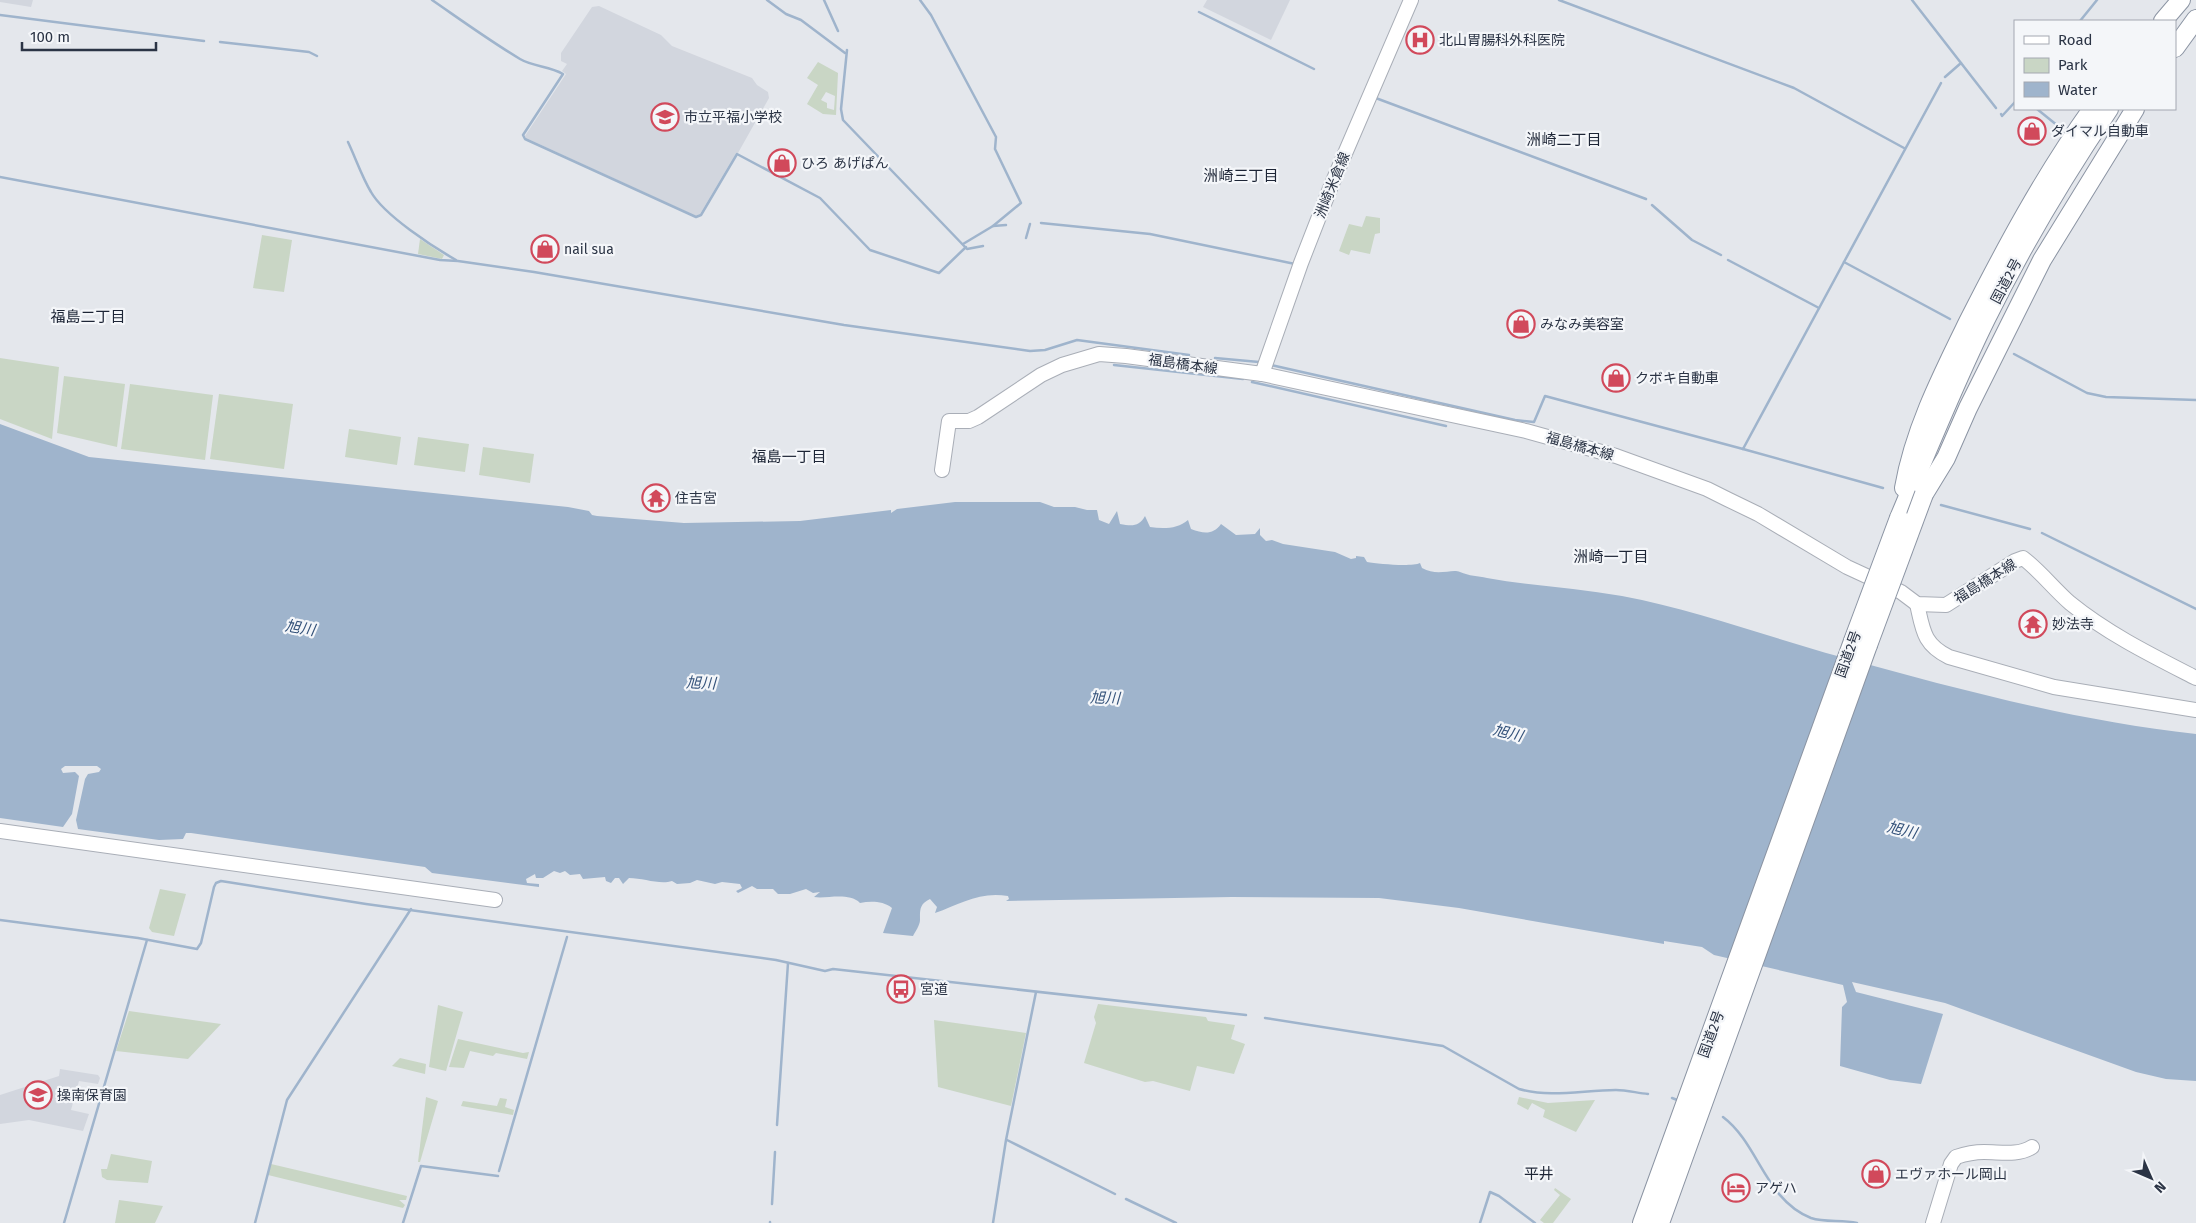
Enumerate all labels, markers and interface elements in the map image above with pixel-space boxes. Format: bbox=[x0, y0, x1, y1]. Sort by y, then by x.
scale bar bbox=[22, 20, 156, 52]
legend bbox=[2014, 20, 2176, 110]
hospital icon: 北山胃腸科外科医院 bbox=[1405, 25, 1435, 55]
text: 100 m bbox=[30, 28, 70, 46]
text: Road bbox=[2058, 31, 2093, 49]
place label: 北山胃腸科外科医院 bbox=[1439, 32, 1565, 49]
text: Park bbox=[2058, 56, 2088, 74]
text: Water bbox=[2058, 81, 2097, 99]
school or university icon: 市立平福小学校 bbox=[650, 102, 680, 132]
place label: 市立平福小学校 bbox=[684, 109, 782, 126]
shop icon: ダイマル自動車 bbox=[2017, 116, 2047, 146]
place label: ダイマル自動車 bbox=[2051, 123, 2149, 140]
district label: 洲崎二丁目 bbox=[1526, 131, 1602, 149]
shop icon: ひろ あげぱん bbox=[767, 148, 797, 178]
street label: 洲崎米倉線 bbox=[1311, 150, 1353, 221]
place label: ひろ あげぱん bbox=[801, 155, 889, 172]
district label: 洲崎三丁目 bbox=[1203, 167, 1279, 185]
shop icon: nail sua bbox=[530, 234, 560, 264]
place label: nail sua bbox=[564, 241, 614, 258]
street label: 国道2号 bbox=[1987, 256, 2025, 307]
district label: 福島二丁目 bbox=[50, 308, 126, 326]
shop icon: みなみ美容室 bbox=[1506, 309, 1536, 339]
place label: みなみ美容室 bbox=[1540, 316, 1624, 333]
street label: 福島橋本線 bbox=[1147, 351, 1219, 378]
shop icon: クボキ自動車 bbox=[1601, 363, 1631, 393]
place label: クボキ自動車 bbox=[1635, 370, 1719, 387]
street label: 福島橋本線 bbox=[1544, 429, 1616, 464]
district label: 福島一丁目 bbox=[751, 448, 827, 466]
temple icon: 住吉宮 bbox=[641, 483, 671, 513]
place label: 住吉宮 bbox=[675, 490, 717, 507]
district label: 洲崎一丁目 bbox=[1573, 548, 1649, 566]
street label: 福島橋本線 bbox=[1951, 556, 2019, 607]
temple icon: 妙法寺 bbox=[2018, 609, 2048, 639]
place label: 妙法寺 bbox=[2052, 616, 2094, 633]
water label: 旭川 bbox=[284, 617, 318, 640]
street label: 国道2号 bbox=[1832, 628, 1865, 680]
water label: 旭川 bbox=[686, 673, 718, 693]
water label: 旭川 bbox=[1090, 688, 1122, 708]
water label: 旭川 bbox=[1491, 721, 1527, 746]
water label: 旭川 bbox=[1885, 818, 1921, 843]
bus stop icon: 宮道 bbox=[886, 974, 916, 1004]
place label: 宮道 bbox=[920, 981, 948, 998]
street label: 国道2号 bbox=[1695, 1008, 1728, 1060]
school or university icon: 操南保育園 bbox=[23, 1080, 53, 1110]
place label: 操南保育園 bbox=[57, 1087, 127, 1104]
north arrow bbox=[2126, 1153, 2176, 1203]
shop icon: エヴァホール岡山 bbox=[1861, 1159, 1891, 1189]
district label: 平井 bbox=[1524, 1165, 1554, 1183]
place label: エヴァホール岡山 bbox=[1895, 1166, 2007, 1183]
hotel icon: アゲハ bbox=[1721, 1173, 1751, 1203]
text: N bbox=[2151, 1178, 2169, 1196]
place label: アゲハ bbox=[1755, 1180, 1797, 1197]

